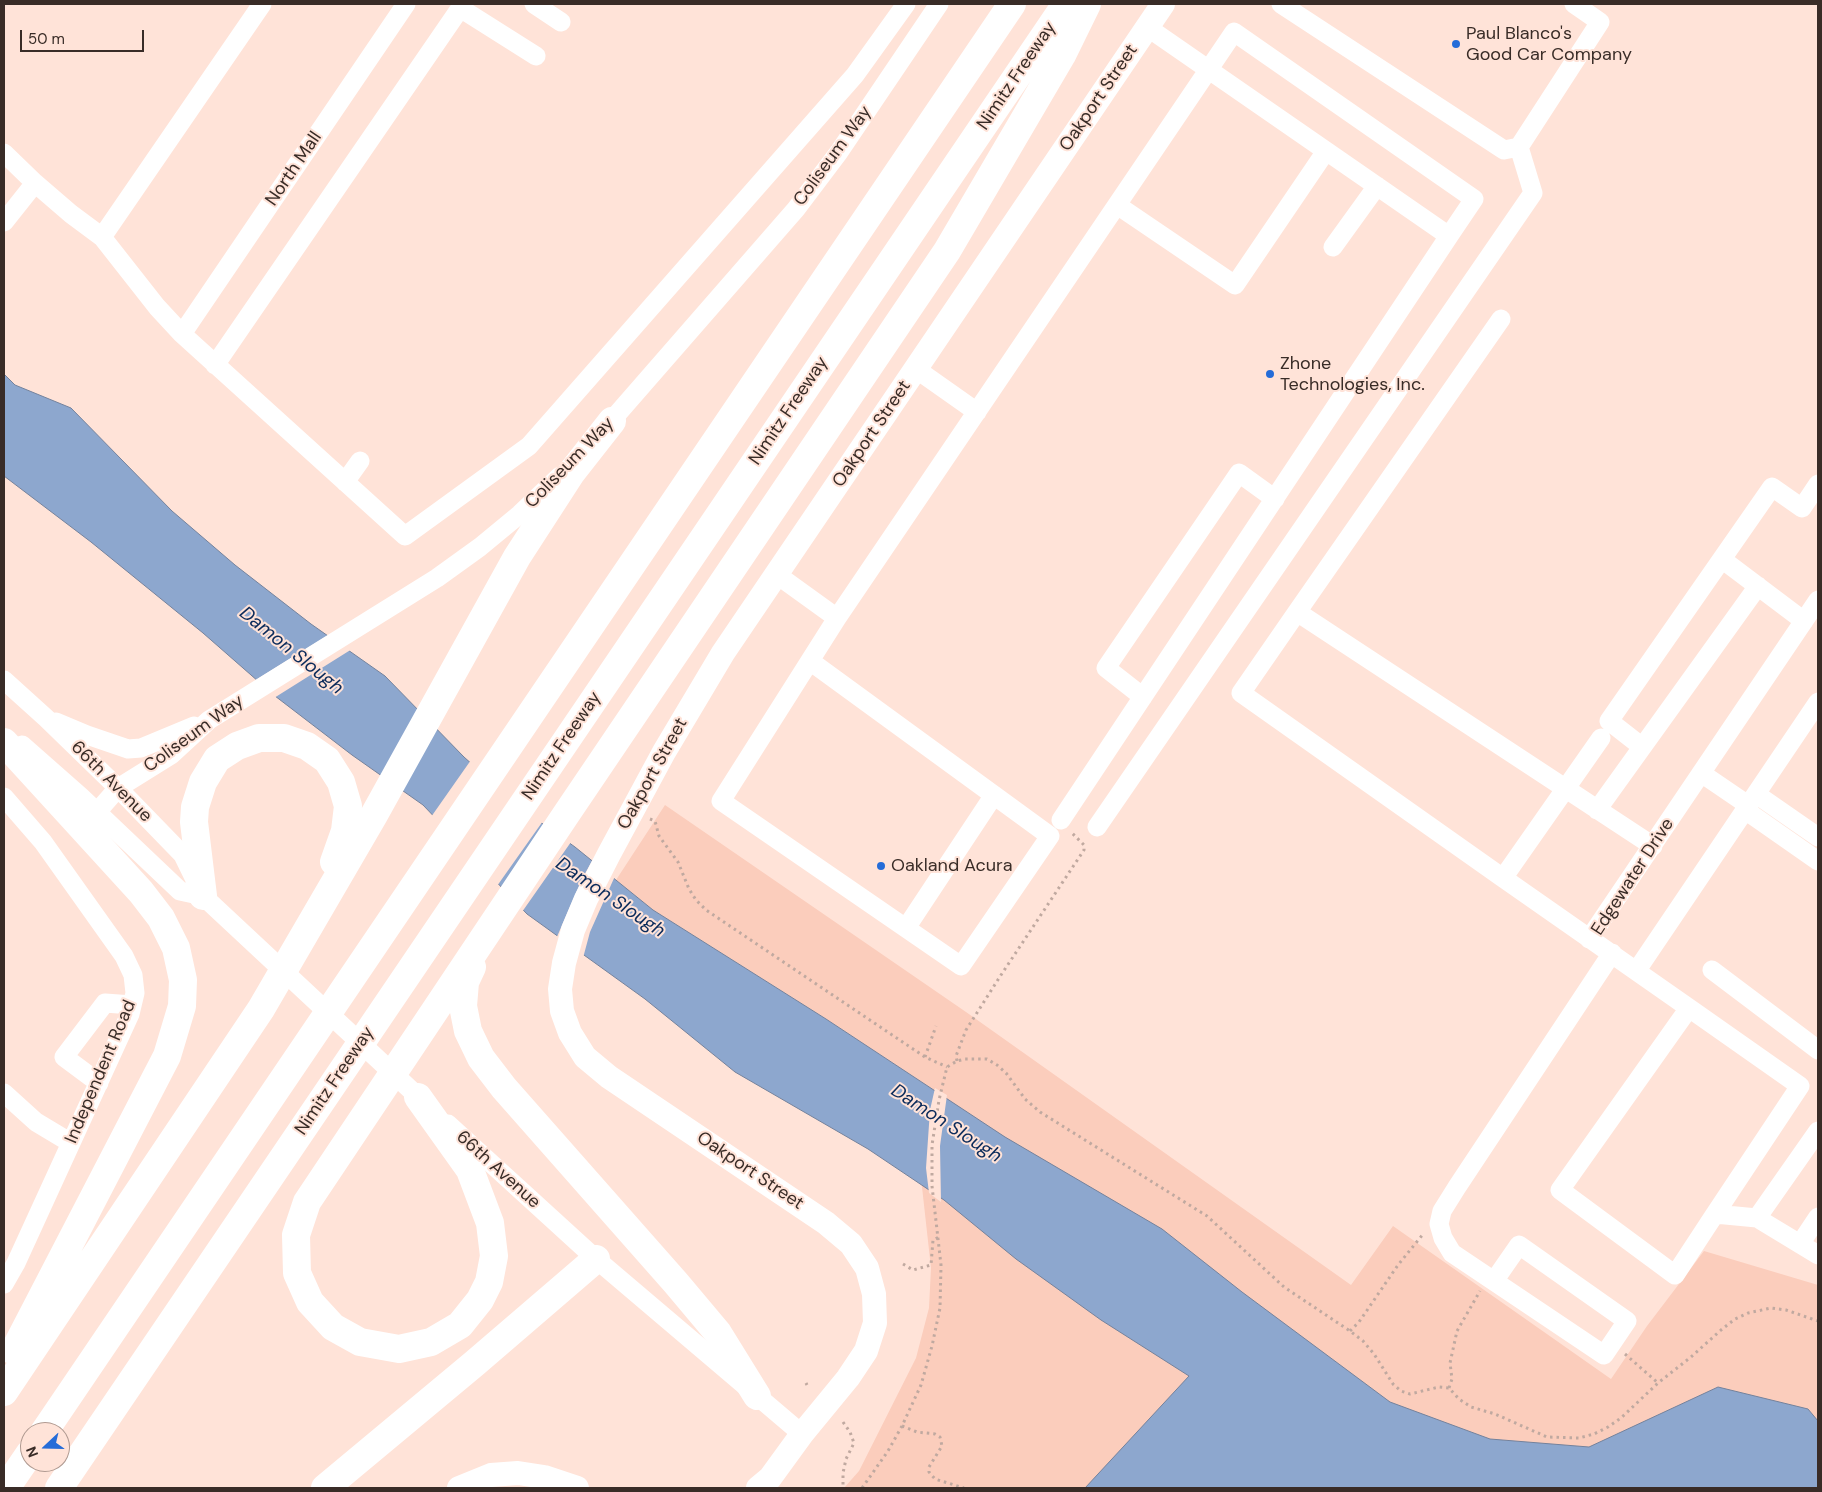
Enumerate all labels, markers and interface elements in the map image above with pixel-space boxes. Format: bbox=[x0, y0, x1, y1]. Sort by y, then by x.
street label: Nimitz Freeway bbox=[973, 18, 1061, 134]
scale bar bbox=[22, 20, 146, 52]
place label: Paul Blanco's Good Car Company bbox=[1466, 23, 1632, 66]
text: 50 m bbox=[28, 29, 65, 49]
marker: Paul Blanco's Good Car Company bbox=[1450, 38, 1462, 50]
street label: Oakport Street bbox=[1055, 40, 1143, 156]
street label: Coliseum Way bbox=[789, 102, 877, 210]
street label: North Mall bbox=[261, 128, 327, 210]
street label: Nimitz Freeway bbox=[745, 353, 833, 469]
place label: Zhone Technologies, Inc. bbox=[1280, 353, 1425, 396]
marker: Zhone Technologies, Inc. bbox=[1264, 368, 1276, 380]
street label: Oakport Street bbox=[828, 376, 916, 492]
street label: Coliseum Way bbox=[521, 413, 619, 513]
water label: Damon Slough bbox=[234, 602, 348, 700]
street label: Nimitz Freeway bbox=[518, 688, 606, 804]
street label: Coliseum Way bbox=[140, 690, 248, 778]
street label: Oakport Street bbox=[613, 714, 693, 834]
street label: 66th Avenue bbox=[66, 737, 156, 827]
street label: Edgewater Drive bbox=[1587, 814, 1679, 940]
water label: Damon Slough bbox=[551, 853, 669, 943]
place label: Oakland Acura bbox=[891, 855, 1013, 877]
marker: Oakland Acura bbox=[875, 860, 887, 872]
street label: Independent Road bbox=[61, 997, 141, 1147]
street label: Nimitz Freeway bbox=[291, 1023, 379, 1139]
water label: Damon Slough bbox=[887, 1080, 1005, 1168]
street label: 66th Avenue bbox=[451, 1127, 545, 1213]
street label: Oakport Street bbox=[692, 1127, 808, 1215]
north arrow bbox=[20, 1422, 70, 1472]
text: N bbox=[22, 1444, 42, 1460]

